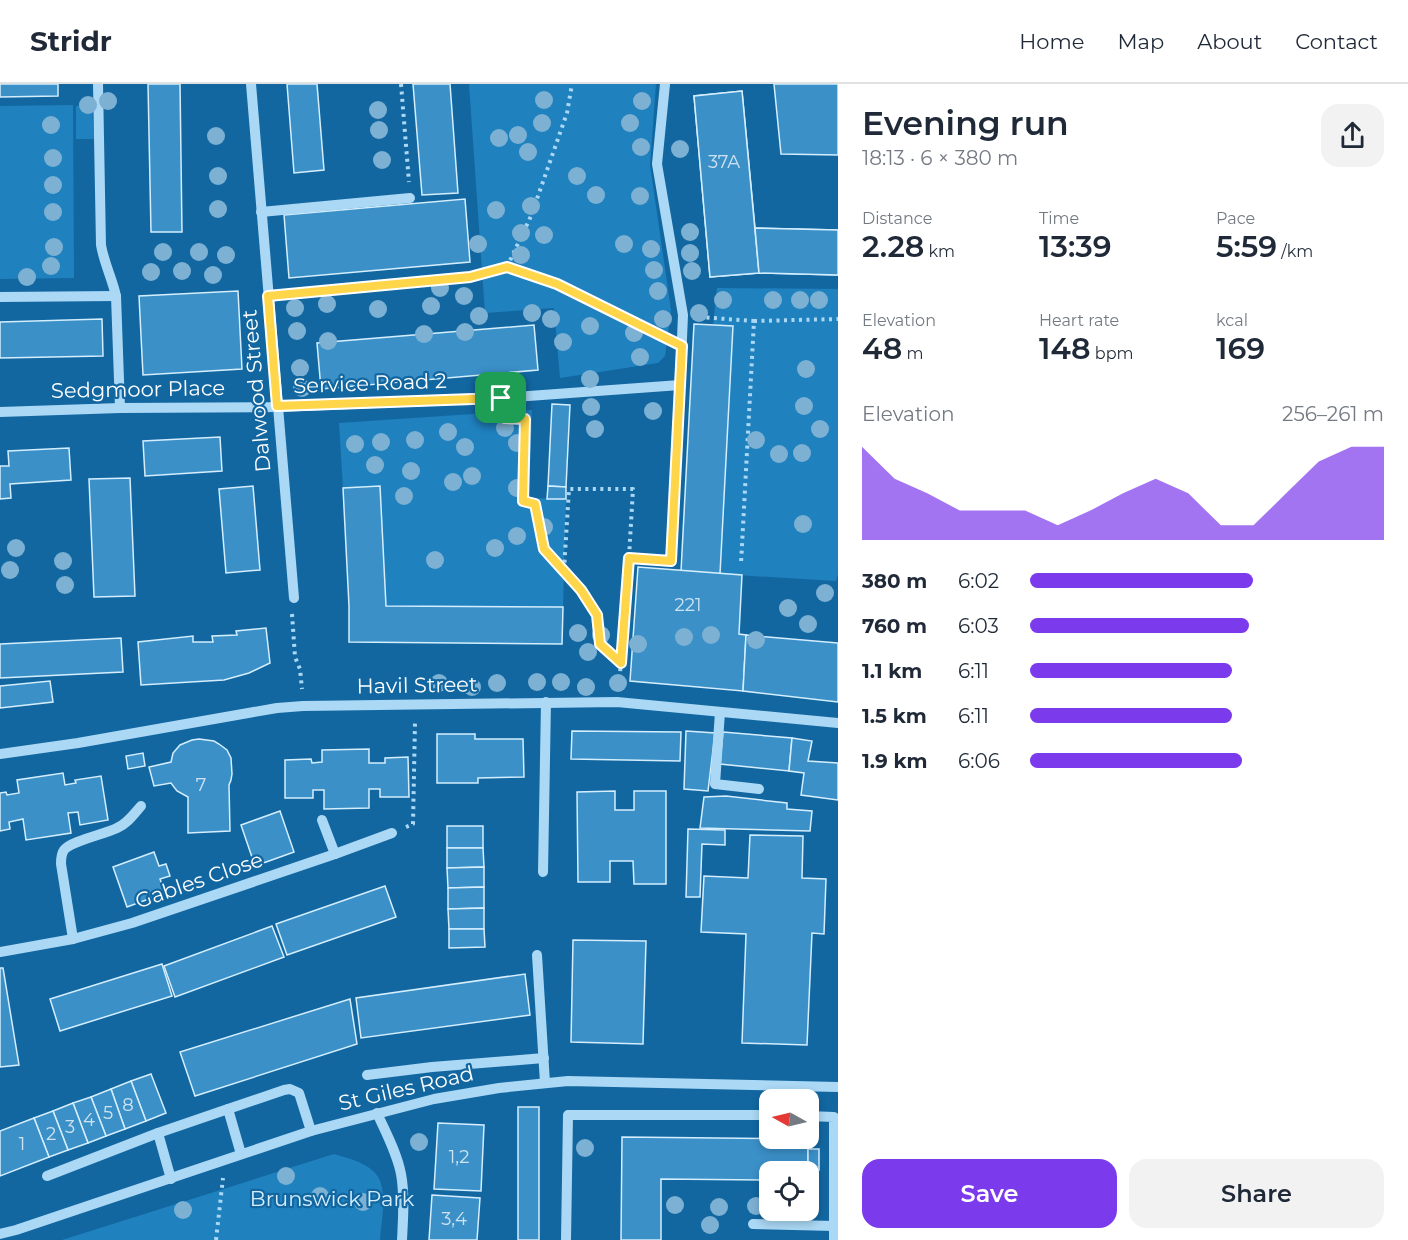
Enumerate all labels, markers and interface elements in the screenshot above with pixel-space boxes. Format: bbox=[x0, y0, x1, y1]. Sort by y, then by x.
text: Stridr bbox=[30, 24, 112, 58]
text: Home bbox=[1019, 29, 1084, 54]
text: Map bbox=[1117, 29, 1164, 54]
text: About bbox=[1197, 29, 1262, 54]
text: Contact bbox=[1295, 29, 1378, 54]
text: Evening run bbox=[862, 103, 1069, 143]
button: share bbox=[1321, 104, 1384, 167]
text: 18:13 · 6 × 380 m bbox=[862, 146, 1018, 170]
house number: 37A bbox=[708, 151, 740, 173]
text: Distance bbox=[862, 209, 932, 228]
text: Time bbox=[1039, 209, 1079, 228]
text: Pace bbox=[1216, 209, 1255, 228]
text: 2.28 bbox=[862, 228, 924, 265]
text: 13:39 bbox=[1039, 228, 1111, 265]
text: 5:59 bbox=[1216, 228, 1277, 265]
text: km bbox=[924, 242, 955, 261]
text: /km bbox=[1277, 242, 1313, 261]
street label: Dalwood Street bbox=[236, 309, 276, 473]
text: Elevation bbox=[862, 311, 936, 330]
text: Heart rate bbox=[1039, 311, 1119, 330]
text: kcal bbox=[1216, 311, 1248, 330]
text: 48 bbox=[862, 330, 902, 367]
text: 148 bbox=[1039, 330, 1091, 367]
text: 169 bbox=[1216, 330, 1265, 367]
text: m bbox=[902, 344, 923, 363]
text: bpm bbox=[1091, 344, 1134, 363]
street label: Service Road 2 bbox=[293, 368, 447, 398]
pin bbox=[475, 372, 526, 423]
street label: Sedgmoor Place bbox=[51, 375, 225, 403]
icon: arrive bbox=[484, 381, 517, 414]
text: Elevation bbox=[862, 402, 954, 426]
text: 256–261 m bbox=[1282, 402, 1384, 426]
text: 380 m bbox=[862, 569, 927, 593]
text: 6:02 bbox=[958, 569, 999, 593]
house number: 221 bbox=[675, 594, 701, 616]
text: 760 m bbox=[862, 614, 927, 638]
text: 6:03 bbox=[958, 614, 999, 638]
text: 1.1 km bbox=[862, 659, 922, 683]
text: 6:11 bbox=[958, 659, 989, 683]
street label: Havil Street bbox=[356, 671, 478, 699]
text: 1.5 km bbox=[862, 704, 927, 728]
text: 6:11 bbox=[958, 704, 989, 728]
text: 1.9 km bbox=[862, 749, 928, 773]
text: 6:06 bbox=[958, 749, 1000, 773]
house number: 7 bbox=[196, 774, 206, 796]
street label: Gables Close bbox=[132, 846, 266, 914]
street label: St Giles Road bbox=[336, 1060, 476, 1116]
north arrow bbox=[759, 1089, 819, 1149]
map controls bbox=[759, 1089, 819, 1221]
house number: 8 bbox=[122, 1094, 134, 1116]
house number: 5 bbox=[103, 1102, 113, 1124]
house number: 4 bbox=[83, 1109, 95, 1131]
house number: 3 bbox=[65, 1116, 75, 1138]
house number: 2 bbox=[46, 1123, 56, 1145]
house number: 1 bbox=[19, 1133, 25, 1155]
house number: 1,2 bbox=[449, 1146, 469, 1168]
button: Save bbox=[862, 1159, 1117, 1228]
button: Share bbox=[1129, 1159, 1384, 1228]
button: locate bbox=[759, 1161, 819, 1221]
park label: Brunswick Park bbox=[250, 1186, 415, 1211]
house number: 3,4 bbox=[441, 1208, 467, 1230]

